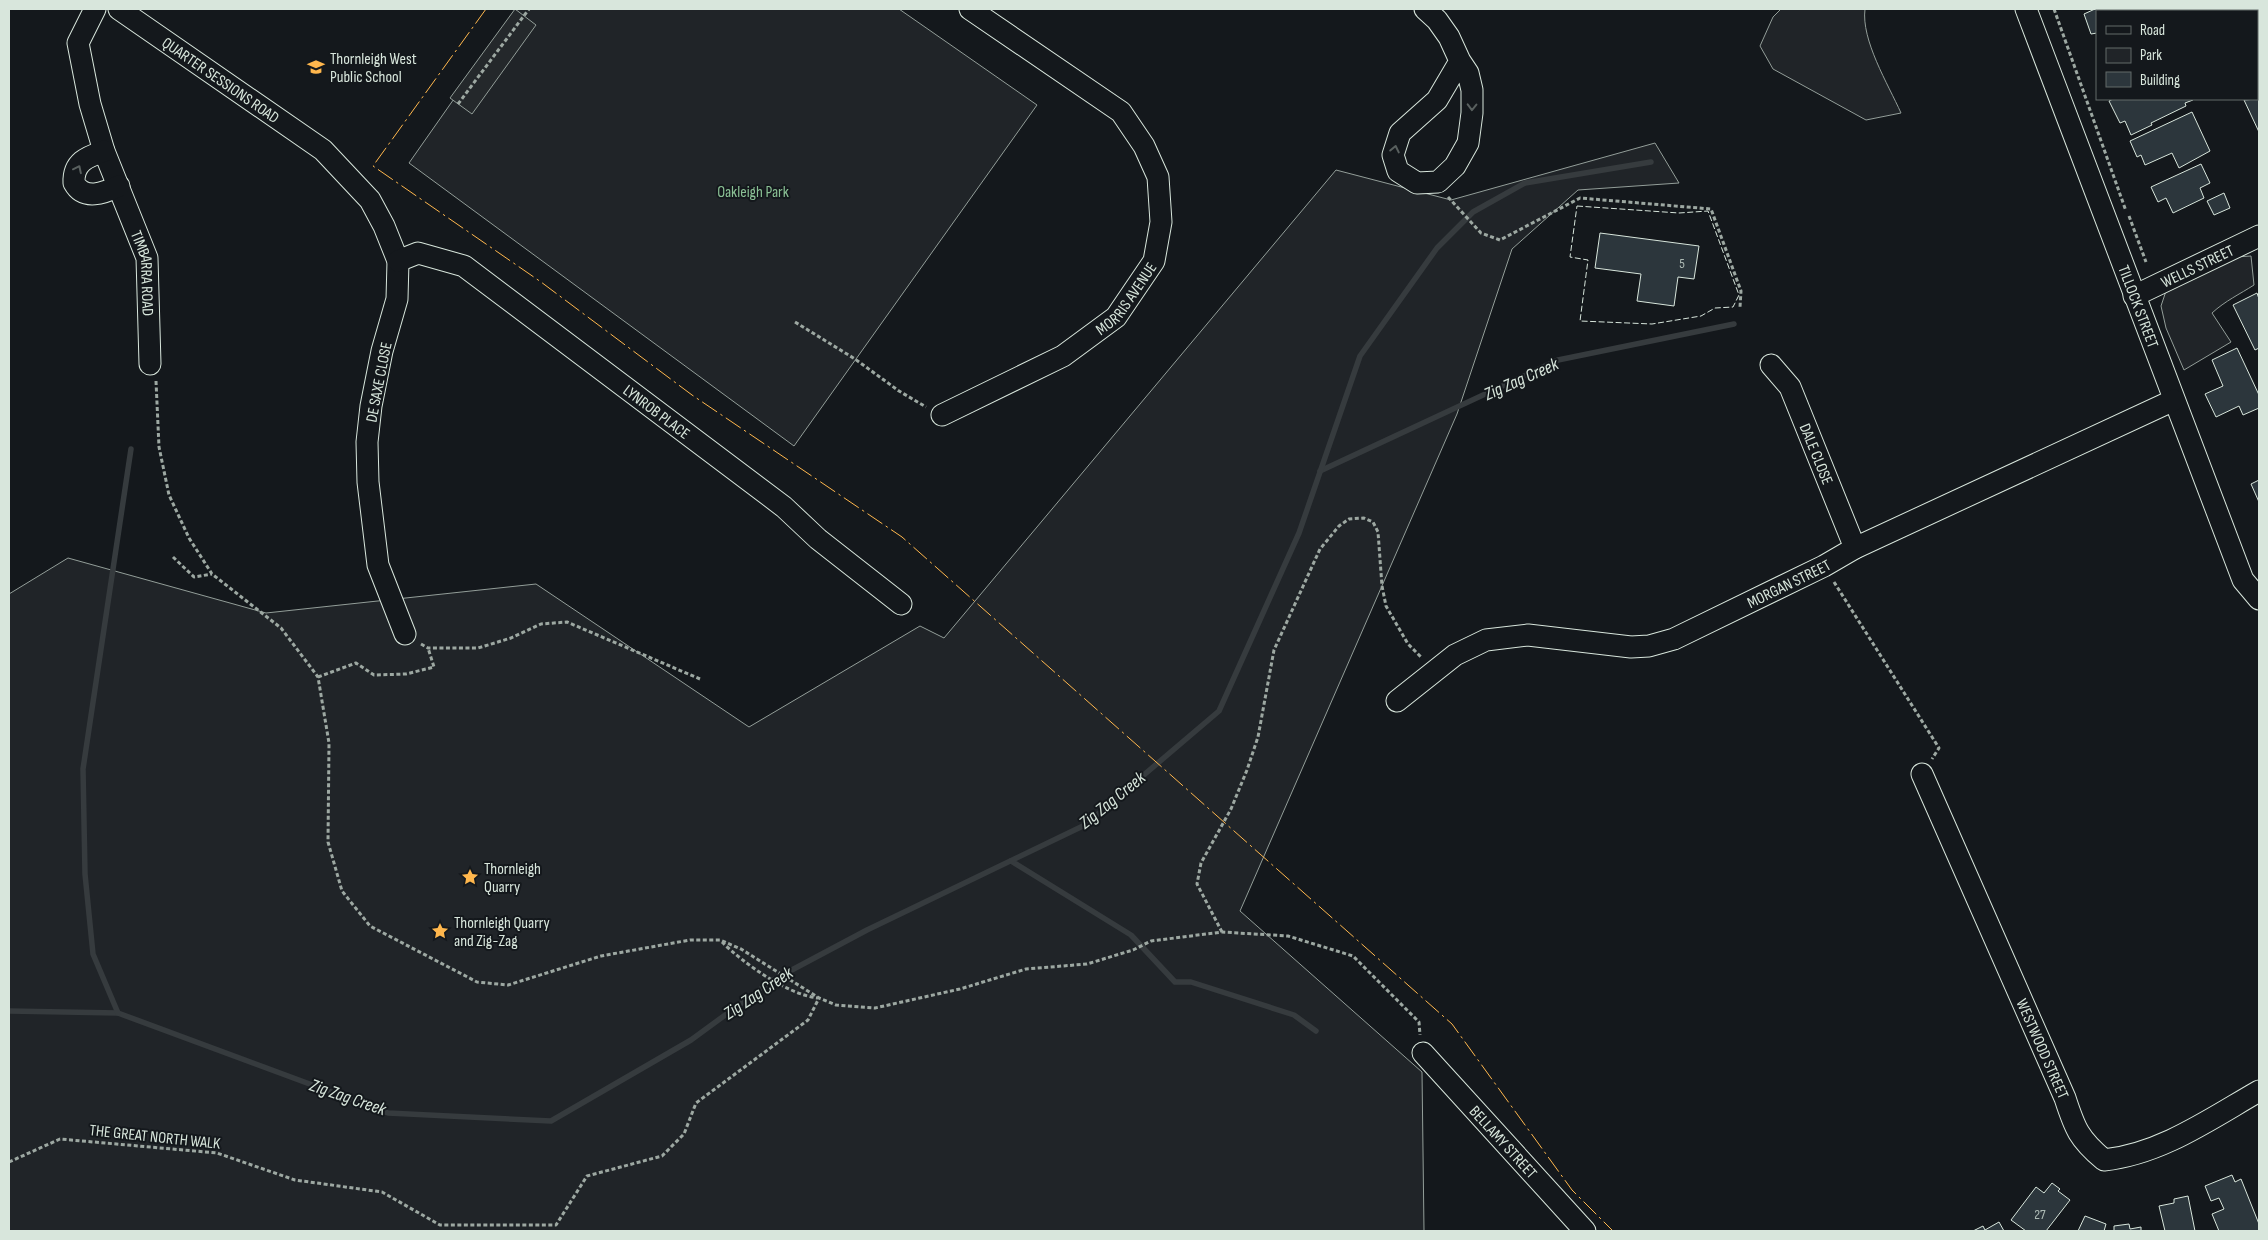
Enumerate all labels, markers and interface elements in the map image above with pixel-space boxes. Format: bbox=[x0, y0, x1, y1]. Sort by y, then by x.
legend bbox=[2096, 10, 2258, 100]
text: Road bbox=[2140, 21, 2165, 40]
street label: QUARTER SESSIONS ROAD bbox=[158, 34, 283, 128]
text: Park bbox=[2140, 46, 2162, 65]
place label: Thornleigh West Public School bbox=[330, 50, 417, 87]
school or university icon: Thornleigh West Public School bbox=[306, 57, 326, 77]
text: Building bbox=[2140, 71, 2180, 90]
one-way arrow bbox=[1466, 103, 1477, 111]
one-way arrow bbox=[1389, 145, 1400, 154]
one-way arrow bbox=[71, 165, 81, 174]
park label: Oakleigh Park bbox=[717, 183, 789, 202]
street label: TIMBARRA ROAD bbox=[126, 228, 157, 316]
street label: WELLS STREET bbox=[2158, 241, 2238, 293]
house number: 5 bbox=[1679, 255, 1685, 272]
street label: MORRIS AVENUE bbox=[1093, 259, 1161, 340]
street label: TILLOCK STREET bbox=[2113, 263, 2162, 351]
street label: DE SAXE CLOSE bbox=[362, 341, 397, 424]
water label: Zig Zag Creek bbox=[1480, 353, 1563, 406]
street label: LYNROB PLACE bbox=[619, 381, 693, 444]
street label: DALE CLOSE bbox=[1795, 421, 1836, 488]
street label: MORGAN STREET bbox=[1744, 556, 1835, 613]
water label: Zig Zag Creek bbox=[1074, 767, 1151, 834]
place label: Thornleigh Quarry bbox=[484, 860, 541, 897]
place icon: Thornleigh Quarry bbox=[460, 867, 480, 887]
place label: Thornleigh Quarry and Zig-Zag bbox=[454, 914, 550, 951]
place icon: Thornleigh Quarry and Zig-Zag bbox=[430, 921, 450, 941]
water label: Zig Zag Creek bbox=[719, 962, 798, 1025]
street label: WESTWOOD STREET bbox=[2011, 996, 2072, 1102]
water label: Zig Zag Creek bbox=[306, 1074, 390, 1121]
street label: BELLAMY STREET bbox=[1465, 1102, 1541, 1183]
street label: THE GREAT NORTH WALK bbox=[89, 1121, 222, 1154]
house number: 27 bbox=[2034, 1206, 2046, 1223]

